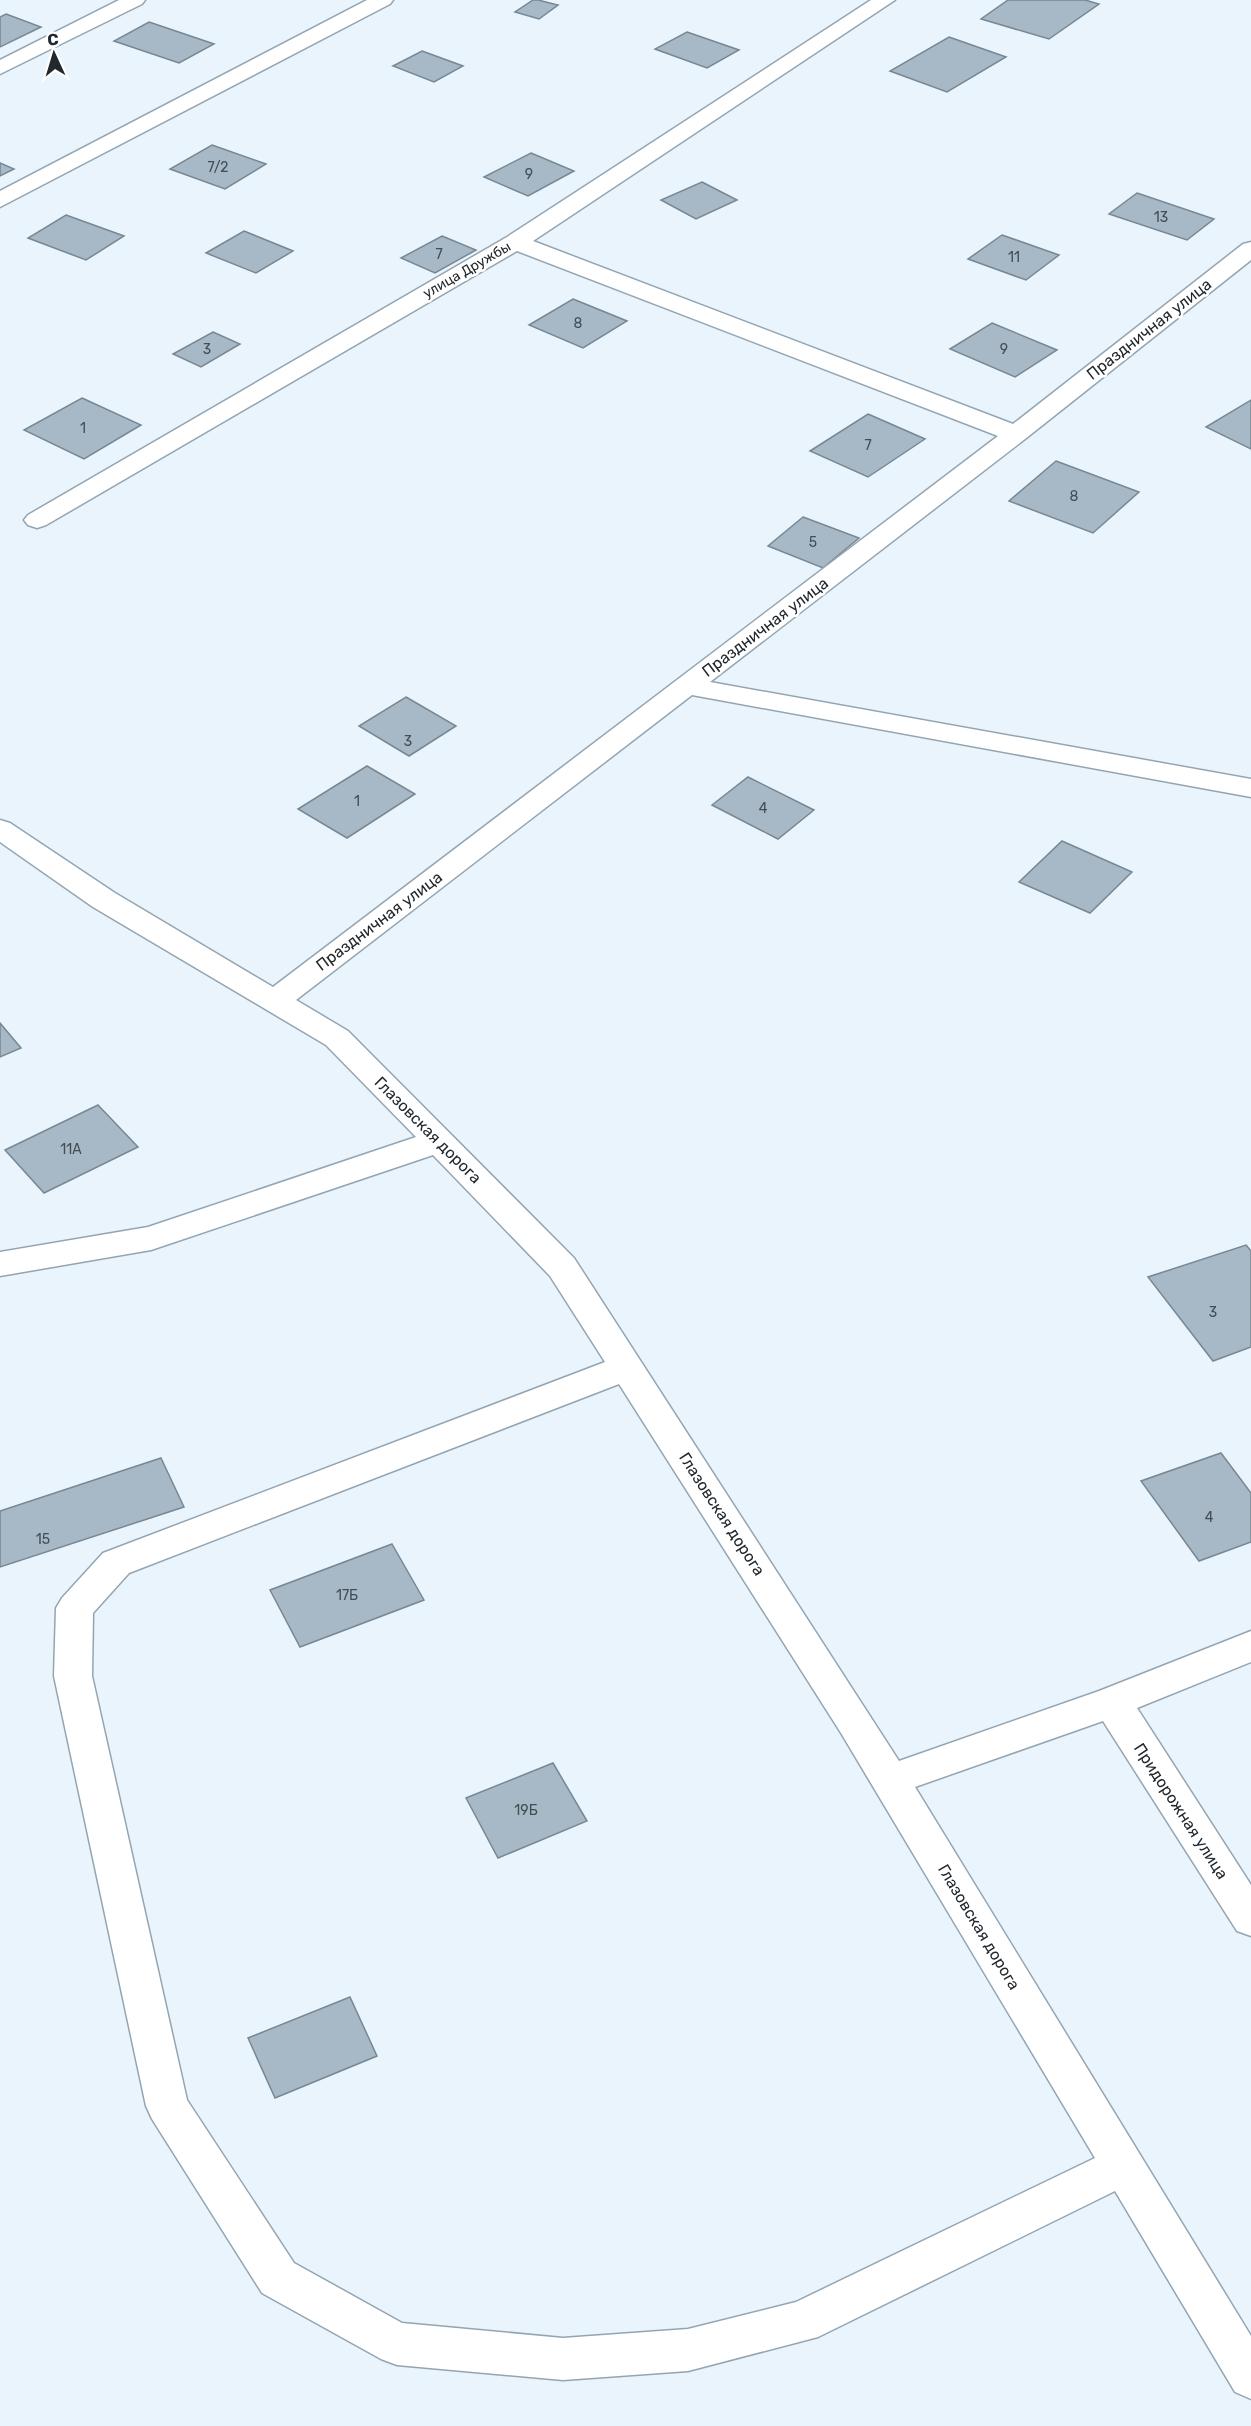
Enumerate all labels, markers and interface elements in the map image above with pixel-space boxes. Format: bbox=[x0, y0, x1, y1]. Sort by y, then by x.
north arrow bbox=[24, 24, 84, 84]
text: С bbox=[47, 30, 59, 49]
house number: 7/2 bbox=[207, 159, 229, 176]
house number: 9 bbox=[525, 166, 533, 183]
house number: 13 bbox=[1154, 209, 1168, 226]
street label: улица Дружбы bbox=[420, 238, 514, 302]
house number: 7 bbox=[435, 246, 443, 263]
house number: 11 bbox=[1008, 249, 1020, 266]
street label: Праздничная улица bbox=[1083, 274, 1215, 384]
house number: 8 bbox=[574, 315, 583, 332]
house number: 3 bbox=[203, 341, 211, 358]
house number: 9 bbox=[1000, 341, 1008, 358]
house number: 1 bbox=[80, 420, 86, 437]
house number: 7 bbox=[864, 437, 872, 454]
house number: 8 bbox=[1070, 488, 1079, 505]
house number: 5 bbox=[809, 534, 817, 551]
street label: Праздничная улица bbox=[698, 573, 832, 681]
house number: 3 bbox=[404, 733, 412, 750]
house number: 1 bbox=[354, 793, 360, 810]
house number: 4 bbox=[759, 800, 768, 817]
street label: Праздничная улица bbox=[312, 867, 446, 975]
street label: Глазовская дорога bbox=[371, 1073, 485, 1187]
house number: 11А bbox=[60, 1141, 82, 1158]
house number: 3 bbox=[1209, 1304, 1217, 1321]
street label: Глазовская дорога bbox=[675, 1449, 769, 1579]
house number: 4 bbox=[1205, 1509, 1214, 1526]
house number: 15 bbox=[36, 1531, 50, 1548]
house number: 17Б bbox=[336, 1587, 358, 1604]
street label: Придорожная улица bbox=[1130, 1739, 1232, 1883]
house number: 19Б bbox=[514, 1802, 538, 1819]
street label: Глазовская дорога bbox=[934, 1861, 1024, 1993]

